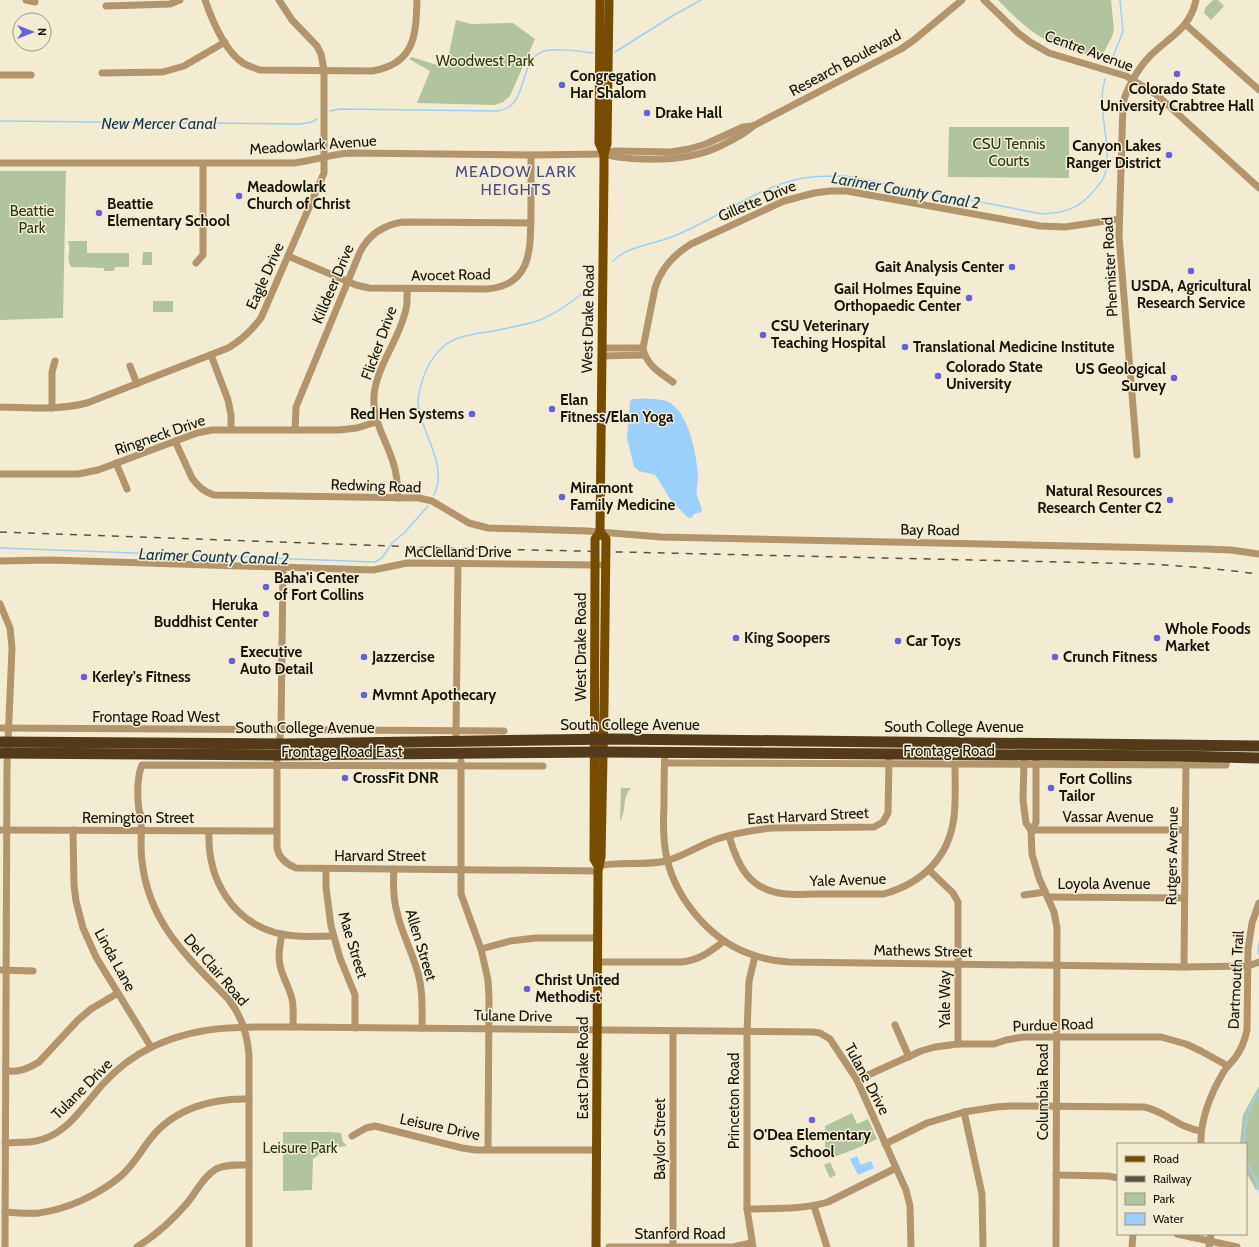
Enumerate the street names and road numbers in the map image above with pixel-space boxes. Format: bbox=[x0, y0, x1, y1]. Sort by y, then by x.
street label: Research Boulevard bbox=[786, 26, 904, 100]
street label: Centre Avenue bbox=[1042, 27, 1136, 76]
street label: Meadowlark Avenue bbox=[249, 132, 377, 158]
street label: Gillette Drive bbox=[715, 176, 799, 225]
street label: Phemister Road bbox=[1098, 217, 1122, 317]
street label: Eagle Drive bbox=[242, 240, 288, 312]
street label: Killdeer Drive bbox=[308, 241, 358, 326]
street label: Avocet Road bbox=[411, 265, 491, 285]
street label: West Drake Road bbox=[578, 265, 598, 373]
street label: Flicker Drive bbox=[357, 303, 401, 382]
street label: Ringneck Drive bbox=[112, 411, 208, 459]
street label: Redwing Road bbox=[330, 475, 422, 497]
street label: Bay Road bbox=[900, 520, 960, 540]
street label: McClelland Drive bbox=[404, 543, 512, 561]
street label: West Drake Road bbox=[572, 593, 590, 701]
street label: Frontage Road West bbox=[92, 708, 220, 726]
street label: South College Avenue bbox=[560, 716, 700, 734]
street label: South College Avenue bbox=[884, 718, 1024, 736]
street label: South College Avenue bbox=[235, 719, 375, 737]
street label: Frontage Road bbox=[903, 742, 995, 760]
street label: Frontage Road East bbox=[281, 743, 403, 761]
street label: East Harvard Street bbox=[747, 804, 869, 828]
street label: Rutgers Avenue bbox=[1162, 806, 1182, 906]
street label: Vassar Avenue bbox=[1062, 808, 1154, 826]
street label: Remington Street bbox=[82, 809, 194, 827]
street label: Harvard Street bbox=[334, 847, 426, 865]
street label: Yale Avenue bbox=[808, 870, 887, 890]
street label: Loyola Avenue bbox=[1058, 875, 1151, 893]
street label: Allen Street bbox=[402, 907, 440, 983]
street label: Mae Street bbox=[334, 909, 372, 981]
street label: Linda Lane bbox=[90, 926, 140, 995]
street label: Del Clair Road bbox=[180, 930, 252, 1010]
street label: Dartmouth Trail bbox=[1224, 930, 1248, 1030]
street label: Mathews Street bbox=[873, 941, 973, 961]
street label: Yale Way bbox=[936, 970, 954, 1029]
street label: Tulane Drive bbox=[474, 1006, 553, 1026]
street label: Purdue Road bbox=[1012, 1015, 1094, 1035]
street label: East Drake Road bbox=[574, 1017, 592, 1119]
street label: Tulane Drive bbox=[841, 1040, 893, 1118]
street label: Columbia Road bbox=[1034, 1044, 1052, 1140]
street label: Princeton Road bbox=[725, 1053, 743, 1149]
street label: Tulane Drive bbox=[48, 1055, 116, 1123]
street label: Baylor Street bbox=[651, 1098, 669, 1180]
street label: Leisure Drive bbox=[398, 1110, 482, 1144]
street label: Stanford Road bbox=[635, 1225, 725, 1243]

